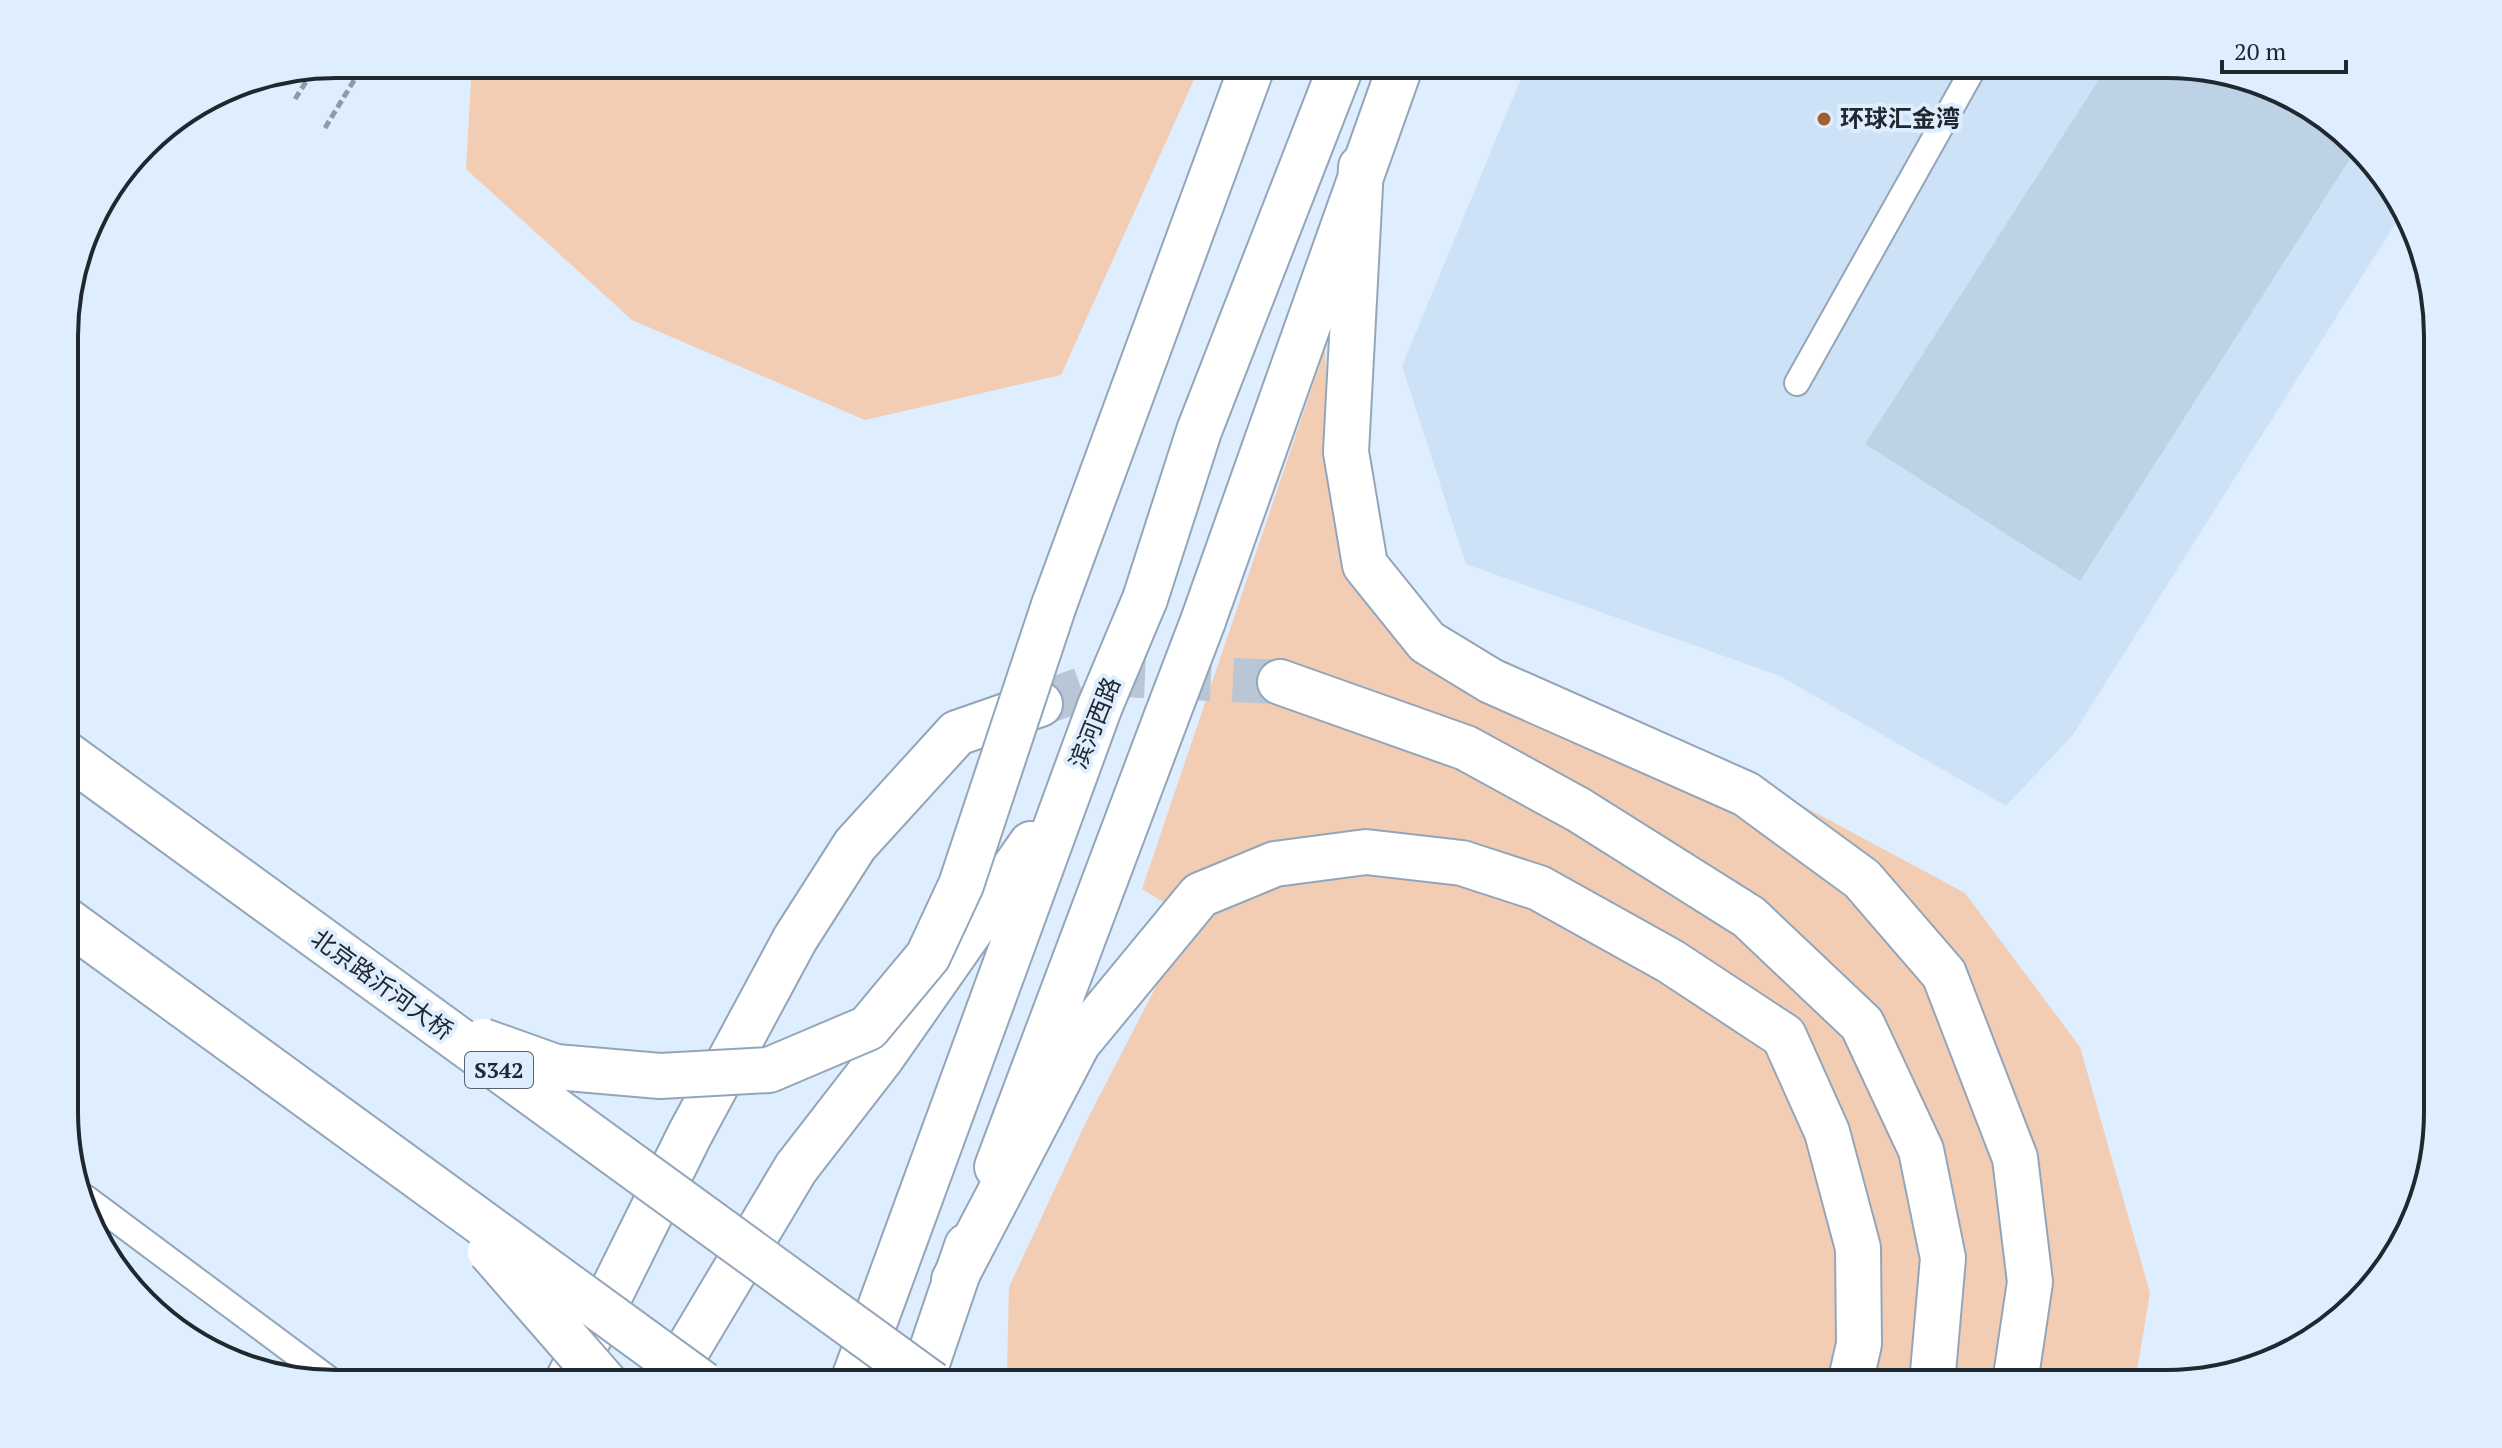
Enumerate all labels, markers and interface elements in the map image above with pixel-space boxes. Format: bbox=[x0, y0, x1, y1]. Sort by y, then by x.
scale bar bbox=[2222, 24, 2346, 74]
text: 20 m bbox=[2234, 35, 2286, 67]
place label: 环球汇金湾 bbox=[1840, 102, 1960, 134]
marker: 环球汇金湾 bbox=[1815, 110, 1833, 128]
street label: 滨河西路 bbox=[1061, 672, 1127, 773]
street label: 北京路沂河大桥 bbox=[305, 922, 460, 1047]
road number: S342 bbox=[465, 1052, 533, 1088]

